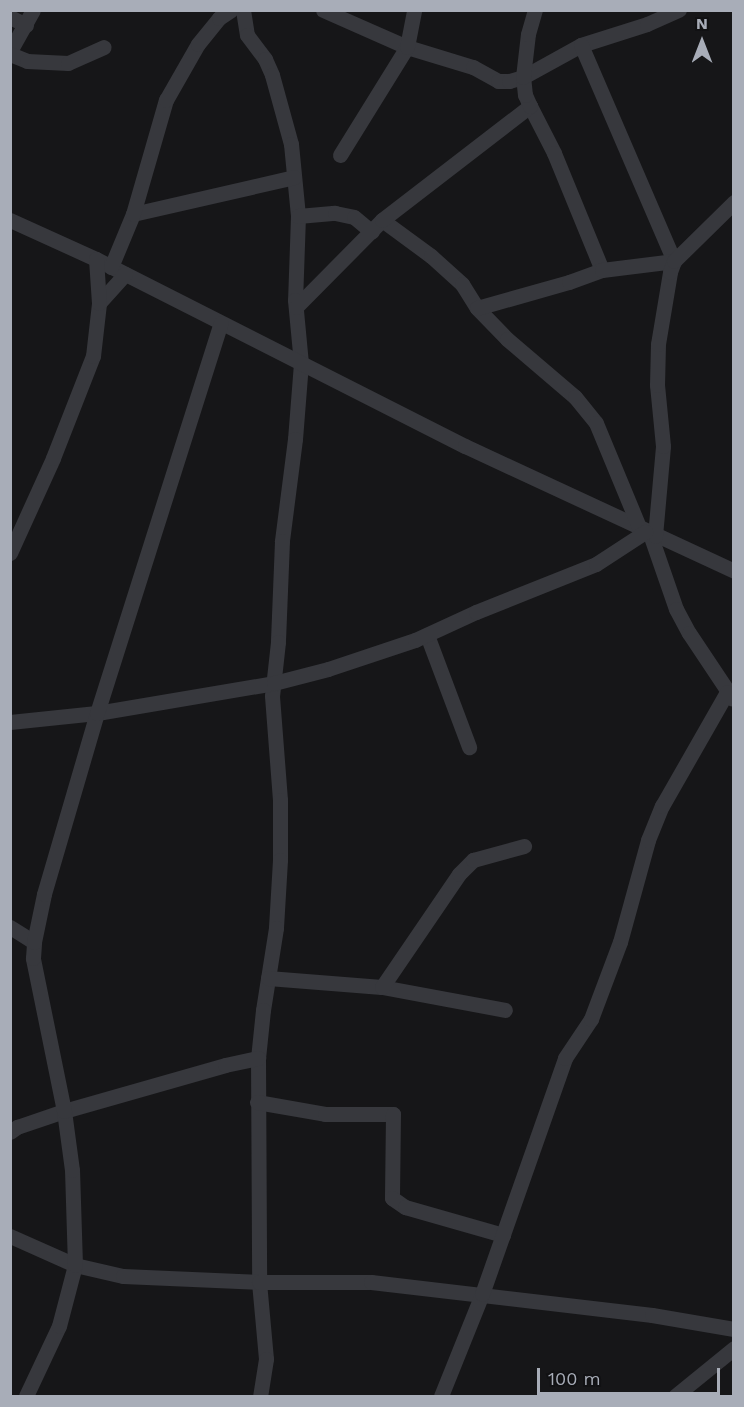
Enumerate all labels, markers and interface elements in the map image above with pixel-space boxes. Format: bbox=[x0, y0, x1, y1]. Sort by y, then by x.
north arrow bbox=[672, 12, 732, 72]
text: N bbox=[696, 14, 708, 33]
scale bar bbox=[540, 1356, 723, 1394]
text: 100 m bbox=[548, 1368, 601, 1389]

